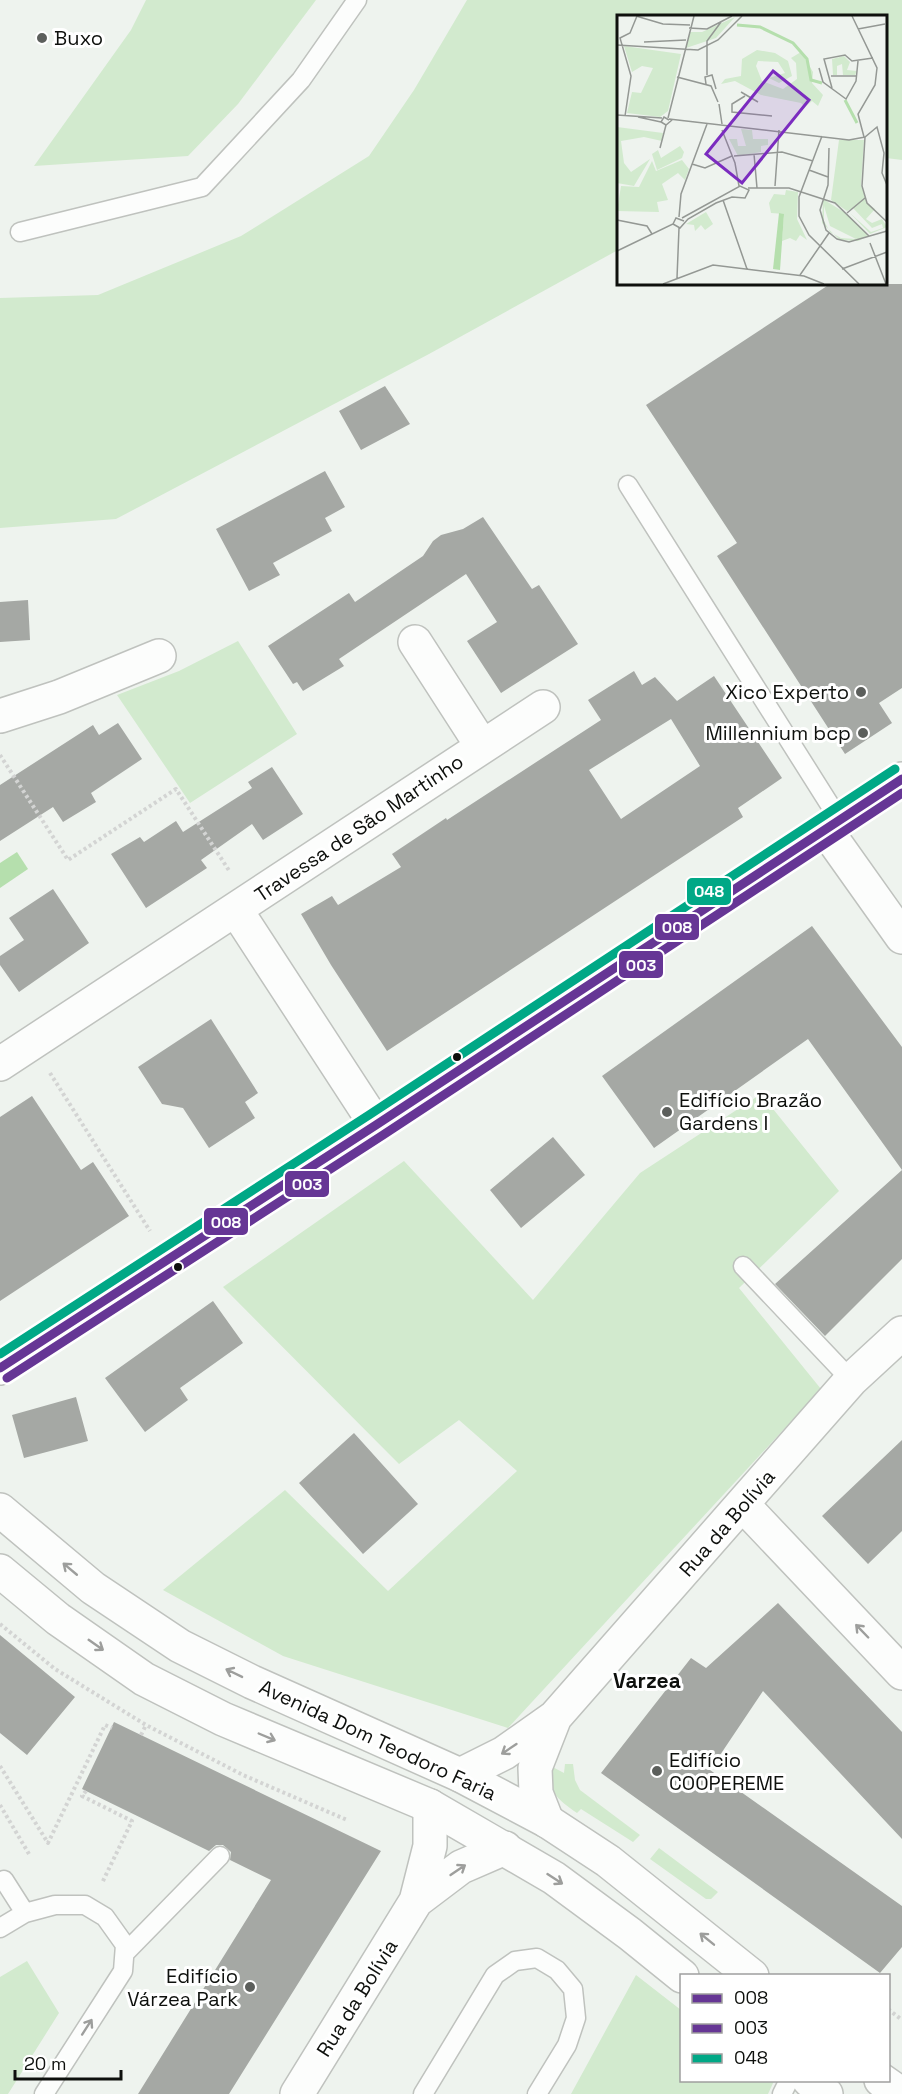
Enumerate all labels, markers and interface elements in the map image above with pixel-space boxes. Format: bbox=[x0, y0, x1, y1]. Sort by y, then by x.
inset map bbox=[617, 15, 887, 285]
place label: Buxo bbox=[54, 25, 103, 51]
marker: Buxo bbox=[35, 31, 49, 45]
place label: Xico Experto bbox=[725, 679, 849, 705]
marker: Xico Experto bbox=[854, 685, 868, 699]
place label: Millennium bcp bbox=[705, 720, 851, 746]
marker: Millennium bcp bbox=[856, 726, 870, 740]
street label: Travessa de São Martinho bbox=[250, 748, 468, 908]
line badge: 048 bbox=[686, 877, 732, 906]
text: 048 bbox=[694, 881, 724, 902]
line badge: 008 bbox=[654, 913, 700, 941]
text: 008 bbox=[662, 917, 693, 938]
line badge: 003 bbox=[618, 950, 664, 979]
text: 003 bbox=[626, 955, 657, 976]
unlabelled marker bbox=[451, 1051, 463, 1063]
place label: Edifício Brazão Gardens I bbox=[679, 1087, 822, 1136]
marker: Edifício Brazão Gardens I bbox=[660, 1105, 674, 1119]
line badge: 003 bbox=[284, 1170, 330, 1198]
text: 003 bbox=[292, 1174, 323, 1195]
line badge: 008 bbox=[203, 1207, 249, 1236]
text: 008 bbox=[211, 1212, 242, 1233]
unlabelled marker bbox=[172, 1261, 184, 1273]
street label: Rua da Bolívia bbox=[673, 1464, 781, 1582]
one-way arrow bbox=[63, 1562, 78, 1576]
one-way arrow bbox=[854, 1623, 869, 1638]
one-way arrow bbox=[87, 1639, 103, 1651]
one-way arrow bbox=[226, 1667, 244, 1678]
district label: Varzea bbox=[613, 1667, 681, 1694]
street label: Avenida Dom Teodoro Faria bbox=[255, 1674, 501, 1806]
one-way arrow bbox=[257, 1732, 276, 1743]
one-way arrow bbox=[501, 1743, 518, 1755]
place label: Edifício COOPEREME bbox=[669, 1747, 784, 1796]
marker: Edifício COOPEREME bbox=[650, 1764, 664, 1778]
one-way arrow bbox=[449, 1864, 465, 1876]
one-way arrow bbox=[546, 1873, 562, 1885]
one-way arrow bbox=[699, 1932, 715, 1945]
street label: Rua da Bolívia bbox=[311, 1934, 403, 2062]
place label: Edifício Várzea Park bbox=[127, 1963, 238, 2012]
legend bbox=[680, 1974, 890, 2082]
marker: Edifício Várzea Park bbox=[243, 1980, 257, 1994]
text: 008 bbox=[734, 1986, 768, 2009]
text: 003 bbox=[734, 2016, 768, 2039]
one-way arrow bbox=[81, 2019, 93, 2036]
scale bar bbox=[15, 2043, 122, 2081]
text: 048 bbox=[734, 2046, 768, 2069]
text: 20 m bbox=[24, 2052, 67, 2075]

